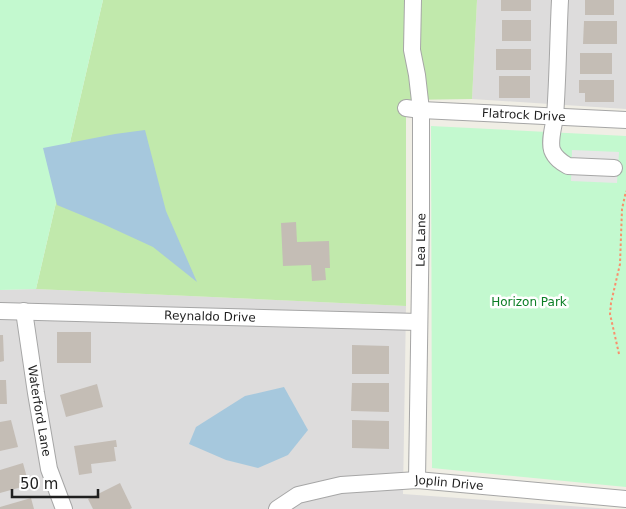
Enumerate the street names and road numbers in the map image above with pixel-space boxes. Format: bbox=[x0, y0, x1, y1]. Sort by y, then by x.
street label: Flatrock Drive bbox=[482, 106, 566, 124]
street label: Lea Lane bbox=[414, 213, 428, 267]
street label: Reynaldo Drive bbox=[164, 308, 256, 325]
street label: Waterford Lane bbox=[25, 364, 54, 458]
street label: Joplin Drive bbox=[414, 473, 484, 493]

